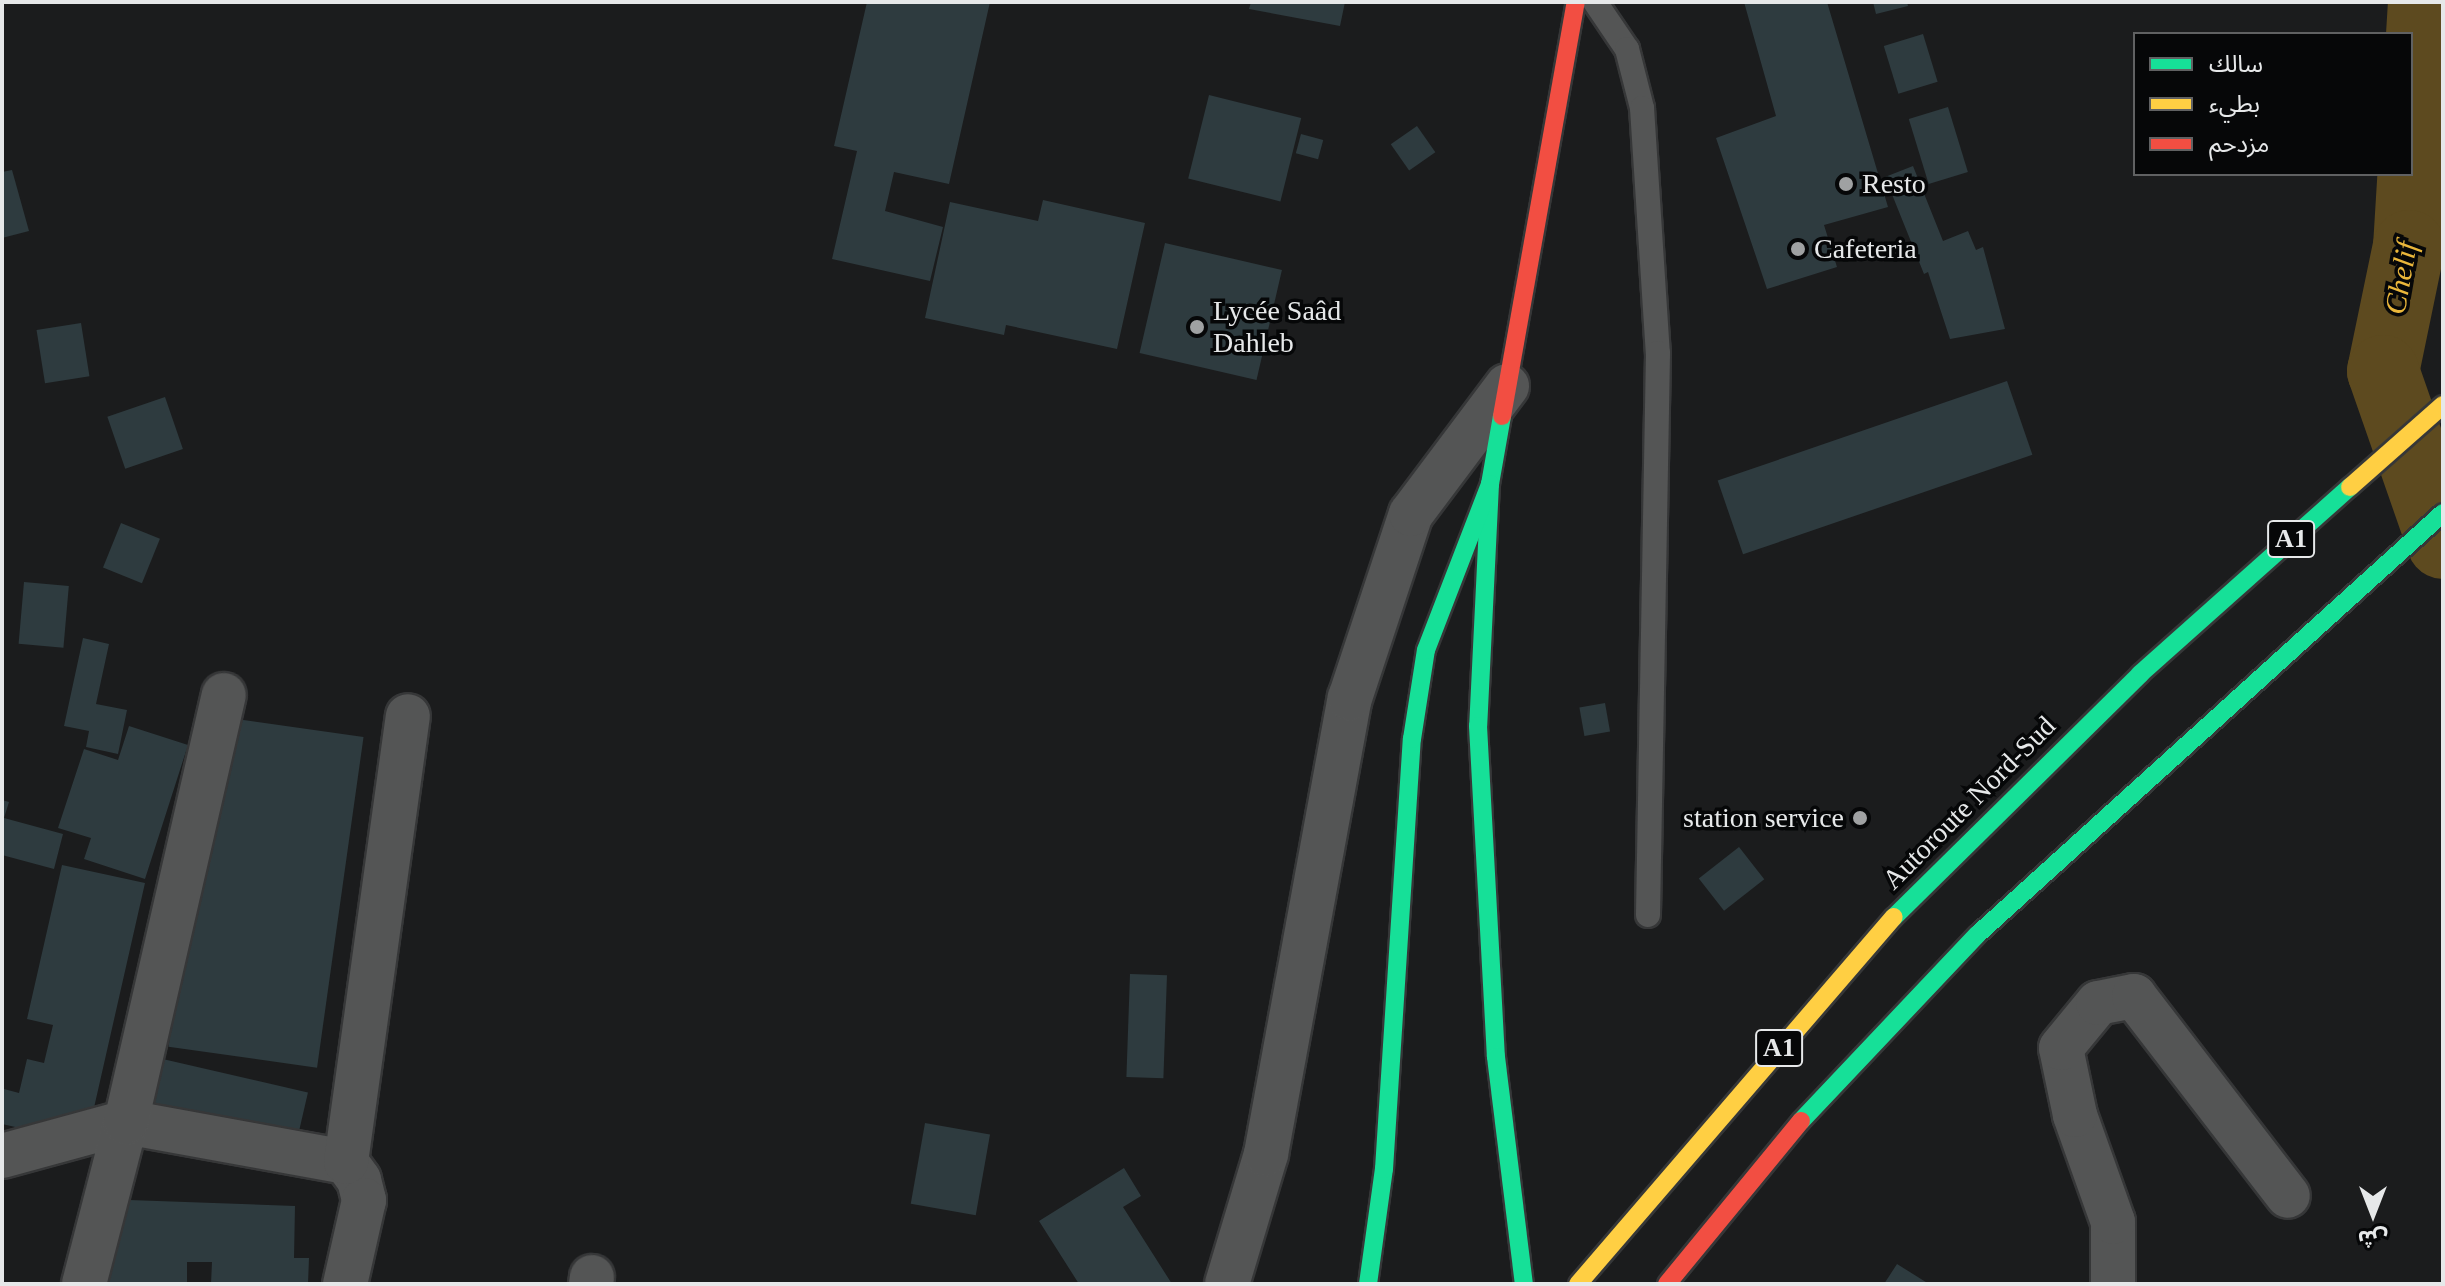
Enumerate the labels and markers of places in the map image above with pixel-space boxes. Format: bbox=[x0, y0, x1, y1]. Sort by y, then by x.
place label: Resto bbox=[1862, 167, 1926, 201]
marker: Resto bbox=[1837, 175, 1855, 193]
place label: Cafeteria bbox=[1814, 232, 1917, 266]
marker: Cafeteria bbox=[1789, 240, 1807, 258]
place label: Lycée Saâd Dahleb bbox=[1213, 294, 1341, 360]
marker: Lycée Saâd Dahleb bbox=[1188, 318, 1206, 336]
place label: station service bbox=[1683, 801, 1844, 835]
marker: station service bbox=[1851, 809, 1869, 827]

